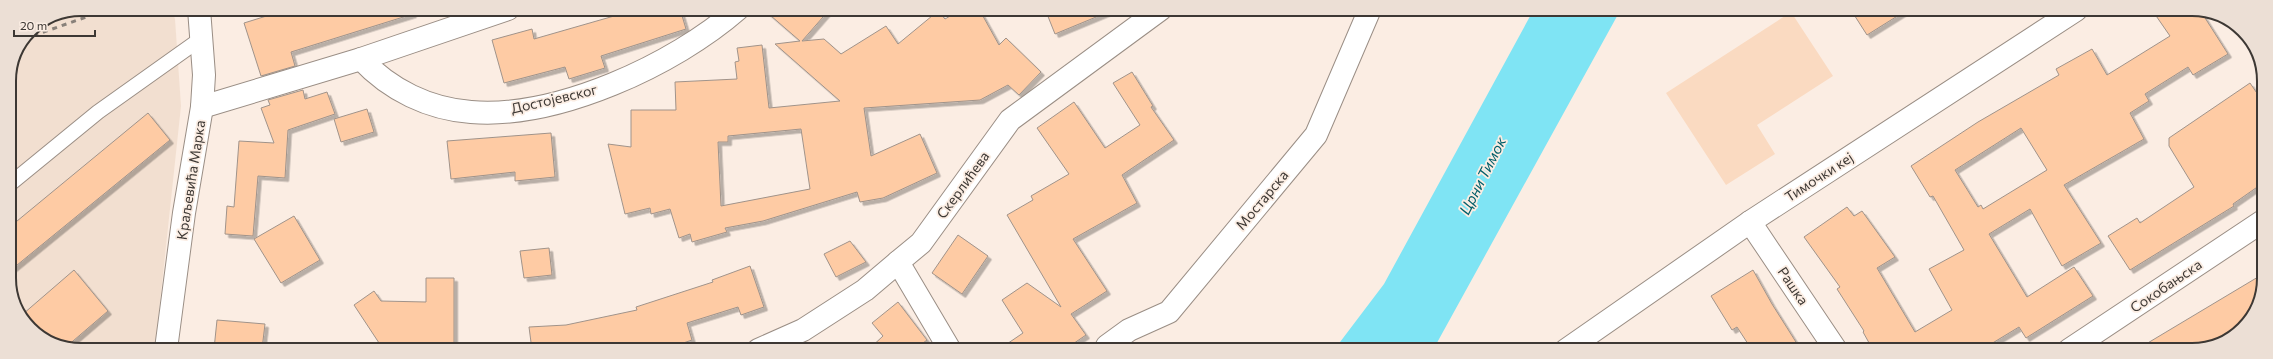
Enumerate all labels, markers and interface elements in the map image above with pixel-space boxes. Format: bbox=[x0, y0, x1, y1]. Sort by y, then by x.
scale bar bbox=[14, 12, 95, 38]
text: 20 m bbox=[20, 18, 47, 32]
street label: Достојевског bbox=[509, 80, 599, 117]
street label: Краљевића Марка bbox=[173, 119, 208, 241]
water label: Црни Тимок bbox=[1455, 133, 1510, 217]
street label: Скерлићева bbox=[933, 148, 993, 221]
street label: Тимочки кеј bbox=[1781, 148, 1856, 205]
street label: Мостарска bbox=[1232, 166, 1291, 233]
street label: Сокобањска bbox=[2127, 255, 2205, 316]
street label: Рашка bbox=[1775, 263, 1812, 308]

